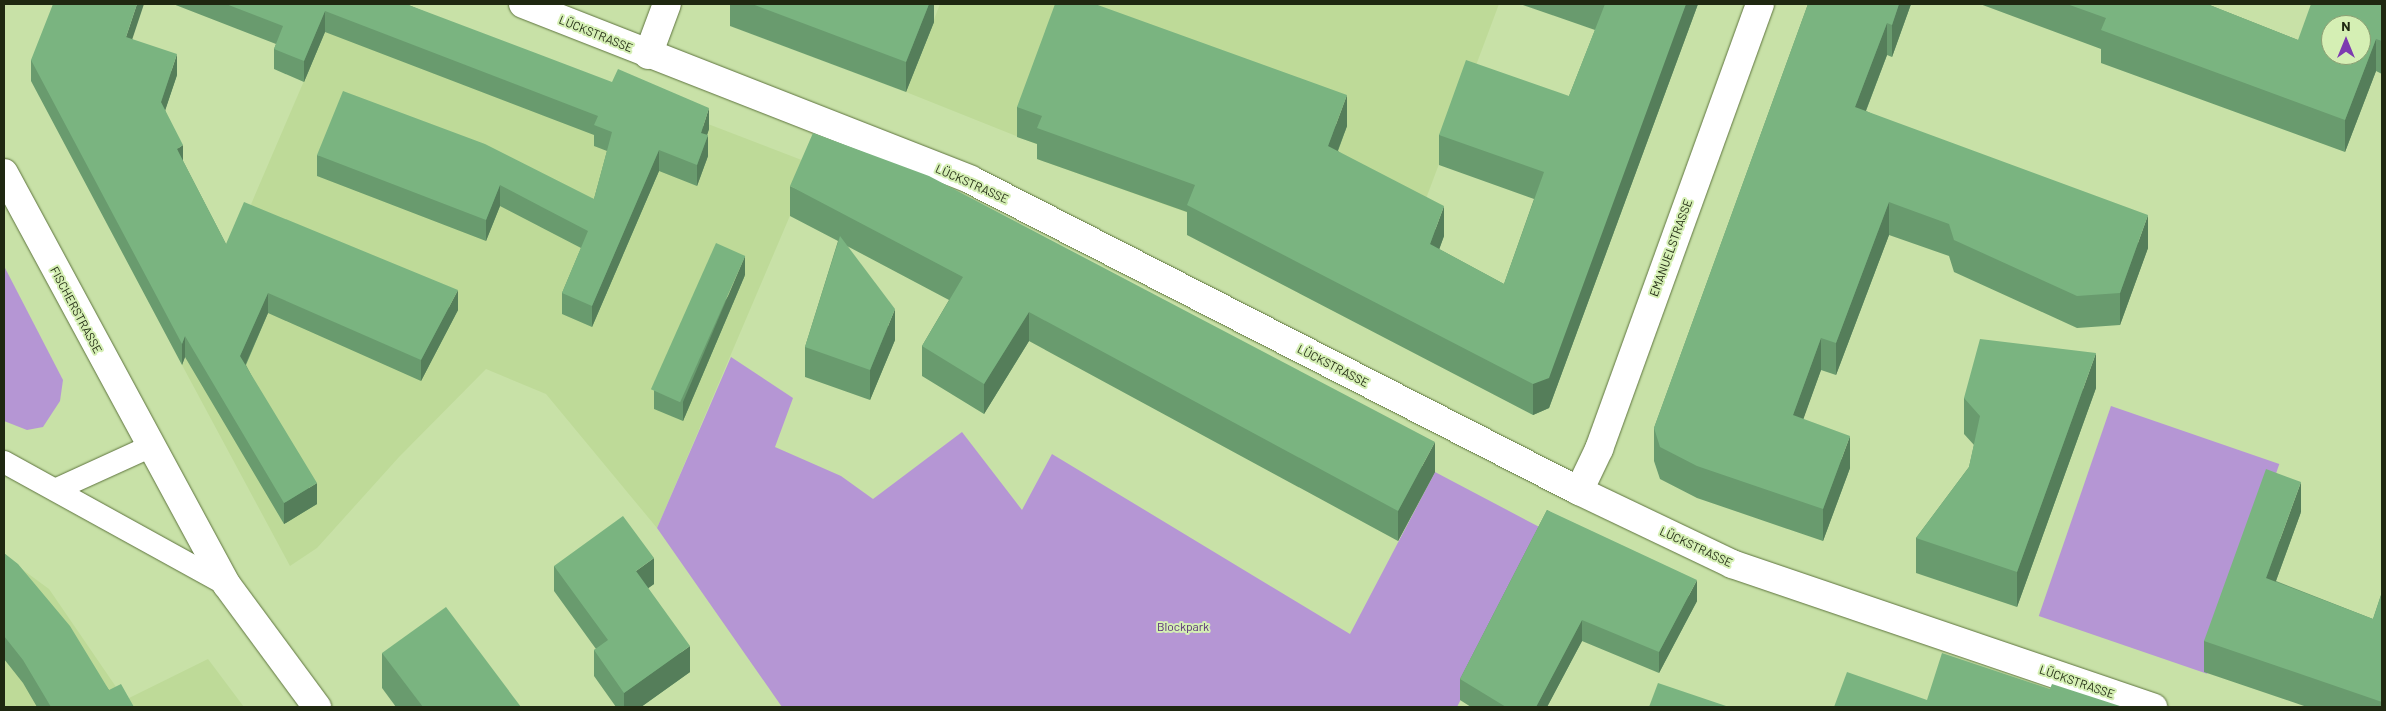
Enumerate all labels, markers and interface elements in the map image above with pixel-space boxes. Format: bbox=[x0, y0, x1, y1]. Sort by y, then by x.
street label: LÜCKSTRASSE bbox=[557, 13, 635, 55]
north arrow bbox=[2321, 15, 2371, 65]
text: N bbox=[2341, 17, 2351, 34]
street label: LÜCKSTRASSE bbox=[933, 161, 1011, 207]
street label: EMANUELSTRASSE bbox=[1647, 197, 1695, 299]
street label: FISCHERSTRASSE bbox=[47, 264, 105, 356]
street label: LÜCKSTRASSE bbox=[1295, 342, 1371, 390]
street label: LÜCKSTRASSE bbox=[1657, 524, 1735, 570]
park label: Blockpark bbox=[1157, 620, 1209, 634]
street label: LÜCKSTRASSE bbox=[2038, 662, 2116, 702]

